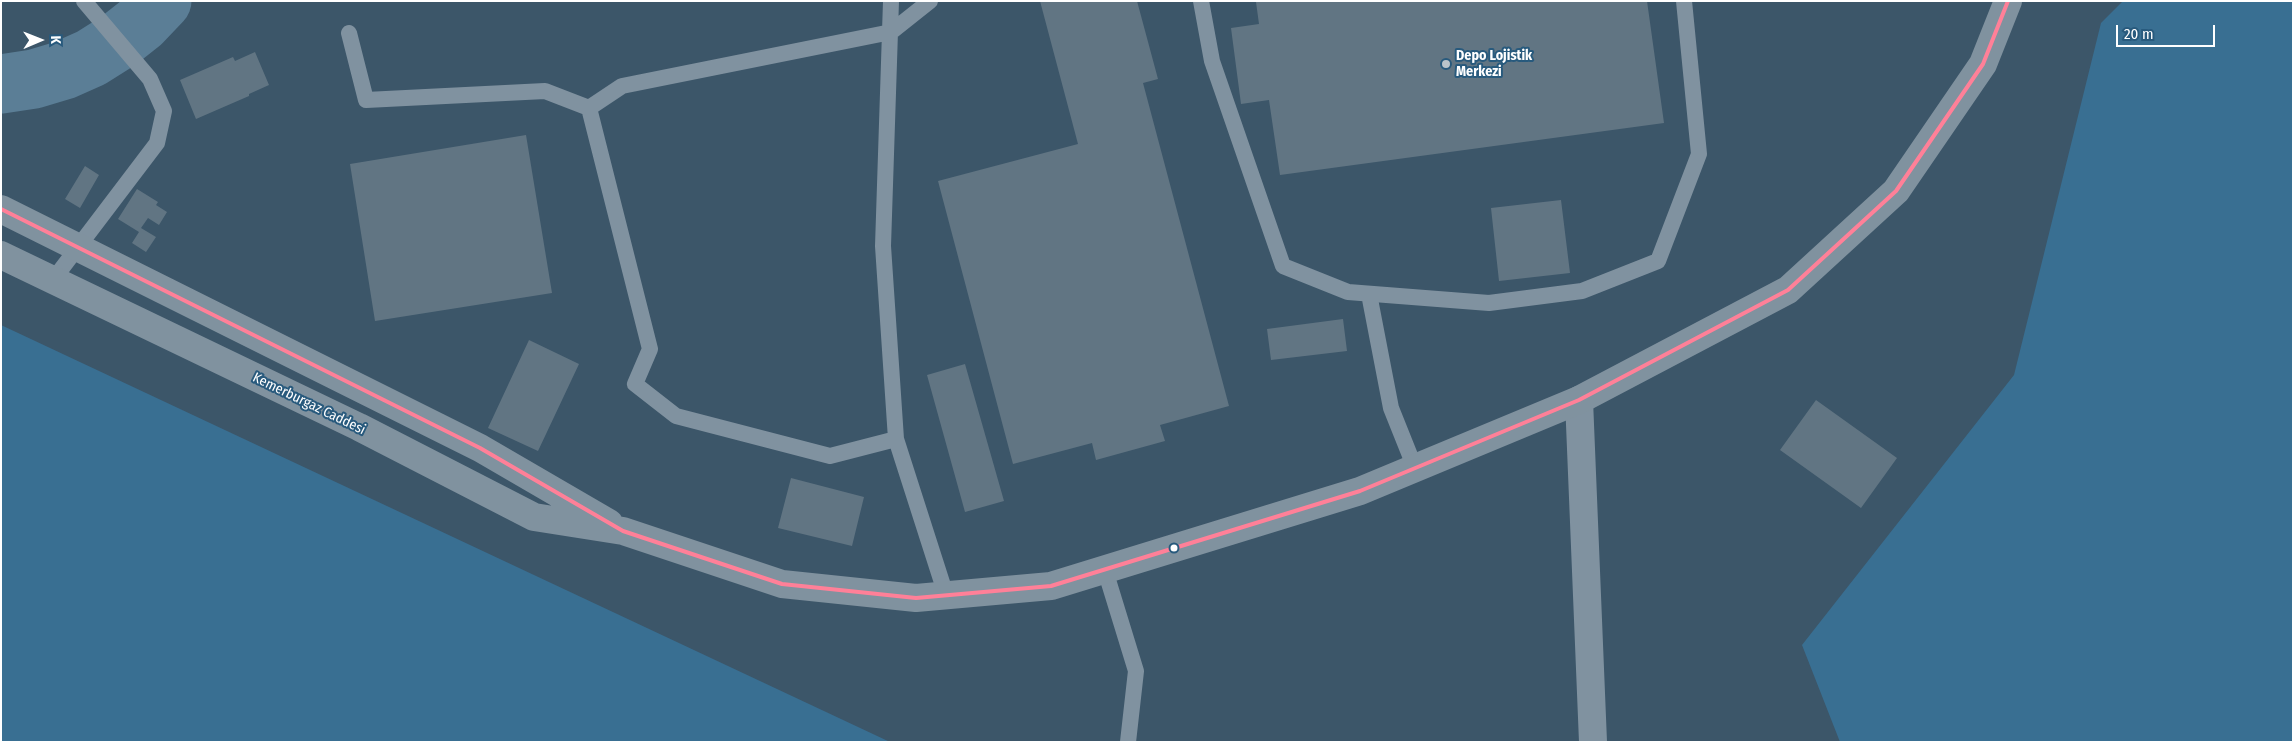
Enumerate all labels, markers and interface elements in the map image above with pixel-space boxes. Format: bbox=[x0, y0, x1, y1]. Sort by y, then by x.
north arrow bbox=[15, 15, 65, 65]
scale bar bbox=[2119, 15, 2218, 47]
text: 20 m bbox=[2124, 25, 2154, 43]
text: K bbox=[47, 36, 64, 44]
place label: Depo Lojistik Merkezi bbox=[1456, 48, 1532, 80]
marker: Depo Lojistik Merkezi bbox=[1440, 58, 1452, 70]
street label: Kemerburgaz Caddesi bbox=[250, 369, 368, 439]
unlabelled marker bbox=[1169, 543, 1179, 553]

